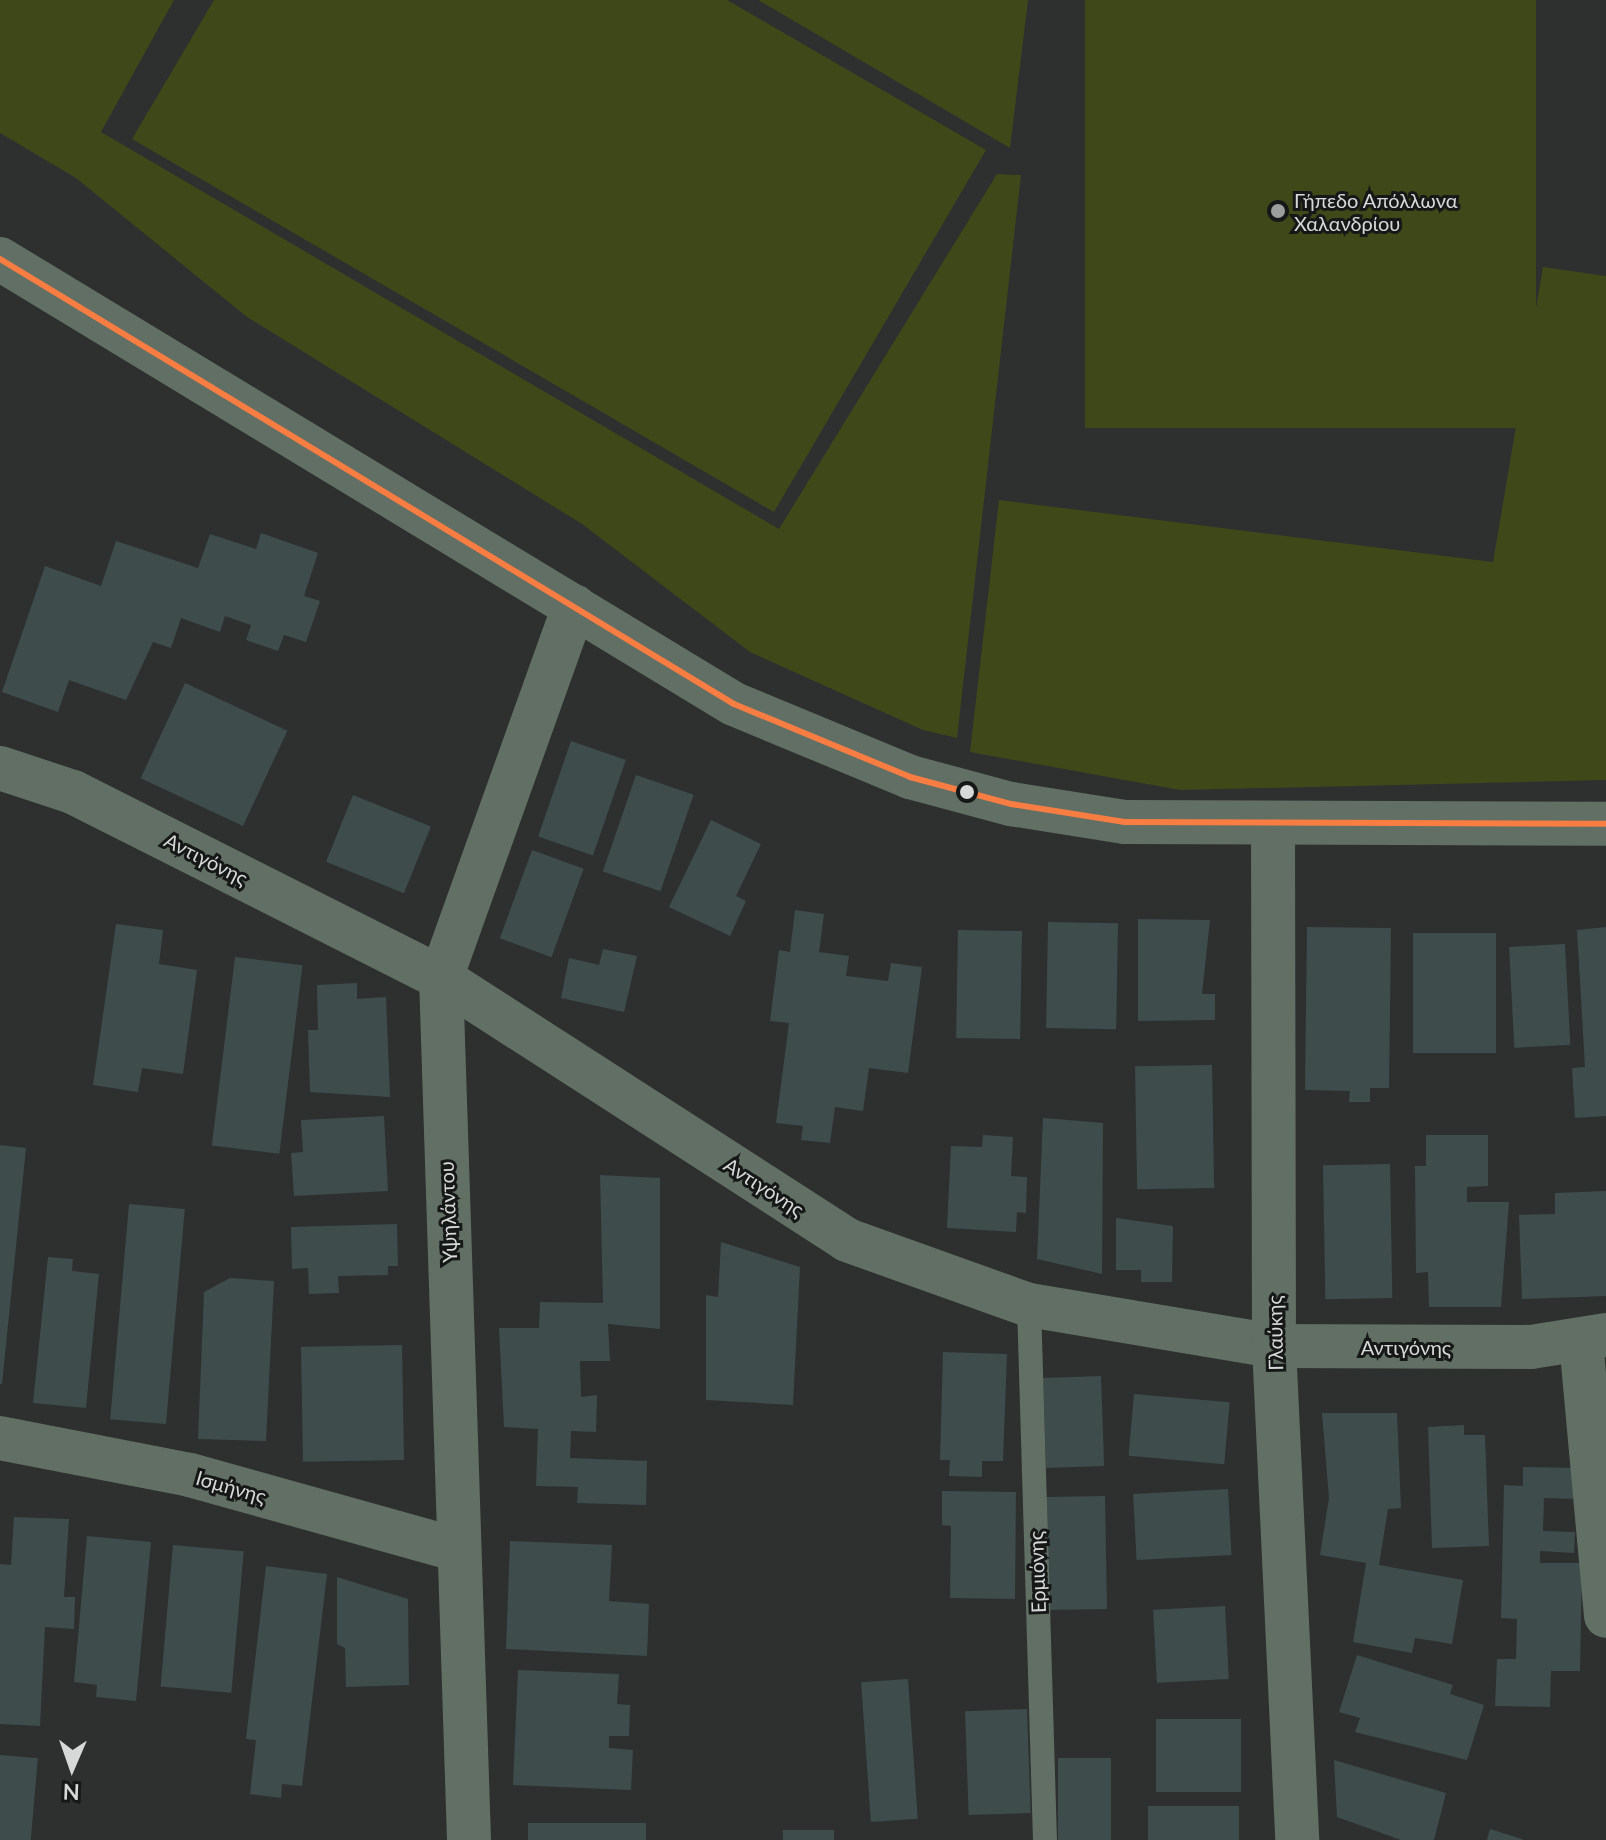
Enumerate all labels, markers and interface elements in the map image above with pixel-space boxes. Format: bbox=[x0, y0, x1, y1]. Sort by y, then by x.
place label: Γήπεδο Απόλλωνα Χαλανδρίου bbox=[1294, 188, 1458, 235]
marker: Γήπεδο Απόλλωνα Χαλανδρίου bbox=[1269, 202, 1287, 220]
unlabelled marker bbox=[959, 784, 975, 800]
street label: Αντιγόνης bbox=[160, 828, 252, 890]
street label: Αντιγόνης bbox=[720, 1152, 808, 1222]
street label: Υψηλάντου bbox=[434, 1161, 462, 1263]
street label: Γλαύκης bbox=[1262, 1295, 1288, 1371]
street label: Αντιγόνης bbox=[1361, 1335, 1451, 1359]
street label: Ισμήνης bbox=[193, 1466, 269, 1508]
street label: Ερμιόνης bbox=[1024, 1531, 1050, 1613]
north arrow bbox=[32, 1728, 112, 1808]
text: N bbox=[62, 1779, 80, 1806]

